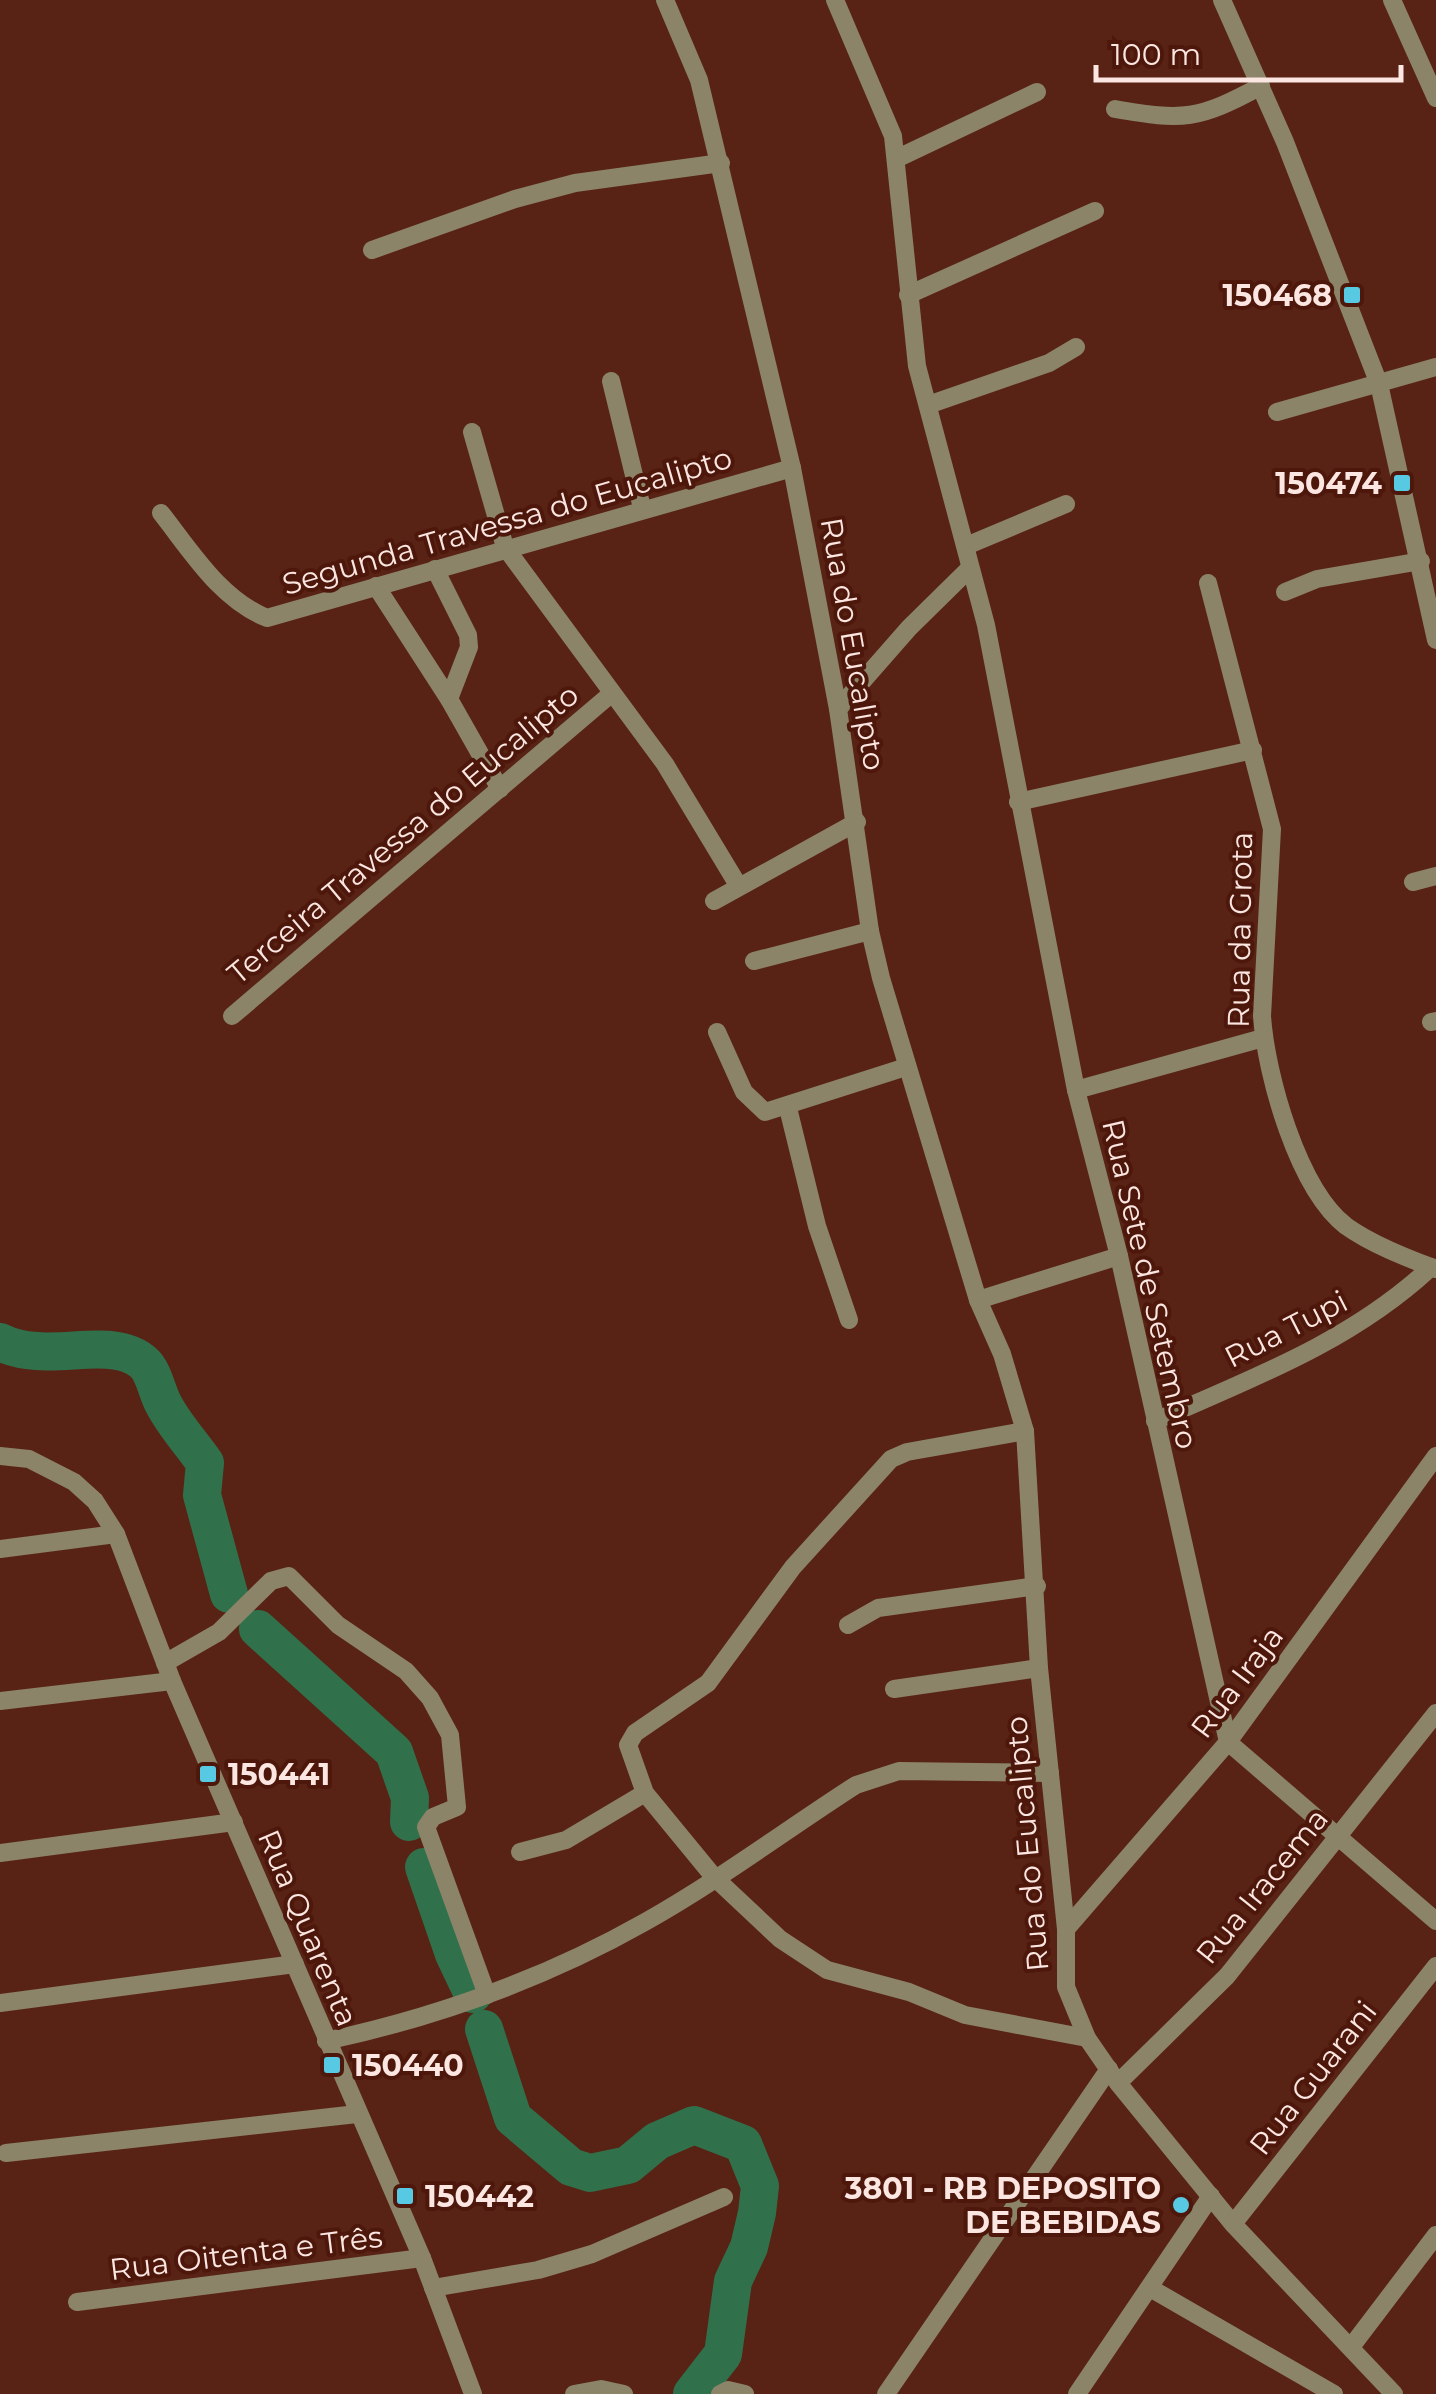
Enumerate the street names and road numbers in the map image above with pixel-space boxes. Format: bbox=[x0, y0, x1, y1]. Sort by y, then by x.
street label: Segunda Travessa do Eucalipto bbox=[278, 439, 736, 603]
street label: Rua do Eucalipto bbox=[813, 515, 893, 773]
street label: Terceira Travessa do Eucalipto bbox=[220, 676, 586, 992]
street label: Rua da Grota bbox=[1220, 832, 1260, 1028]
street label: Rua Sete de Setembro bbox=[1094, 1116, 1206, 1452]
street label: Rua Tupi bbox=[1218, 1282, 1354, 1376]
street label: Rua Iraja bbox=[1183, 1619, 1291, 1745]
street label: Rua do Eucalipto bbox=[997, 1715, 1057, 1973]
street label: Rua Iracema bbox=[1188, 1801, 1336, 1971]
street label: Rua Quarenta bbox=[250, 1824, 366, 2032]
street label: Rua Guarani bbox=[1241, 1994, 1385, 2162]
street label: Rua Oitenta e Três bbox=[107, 2218, 385, 2288]

